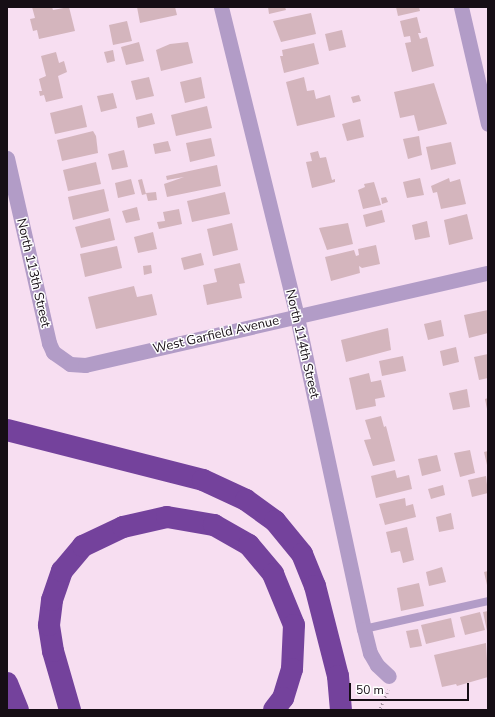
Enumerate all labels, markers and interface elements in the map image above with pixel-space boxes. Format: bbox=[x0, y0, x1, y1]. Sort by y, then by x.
street label: North 113th Street bbox=[13, 217, 53, 329]
street label: North 114th Street bbox=[282, 288, 322, 400]
street label: West Garfield Avenue bbox=[151, 313, 281, 357]
scale bar bbox=[351, 675, 471, 701]
text: 50 m bbox=[356, 682, 384, 698]

